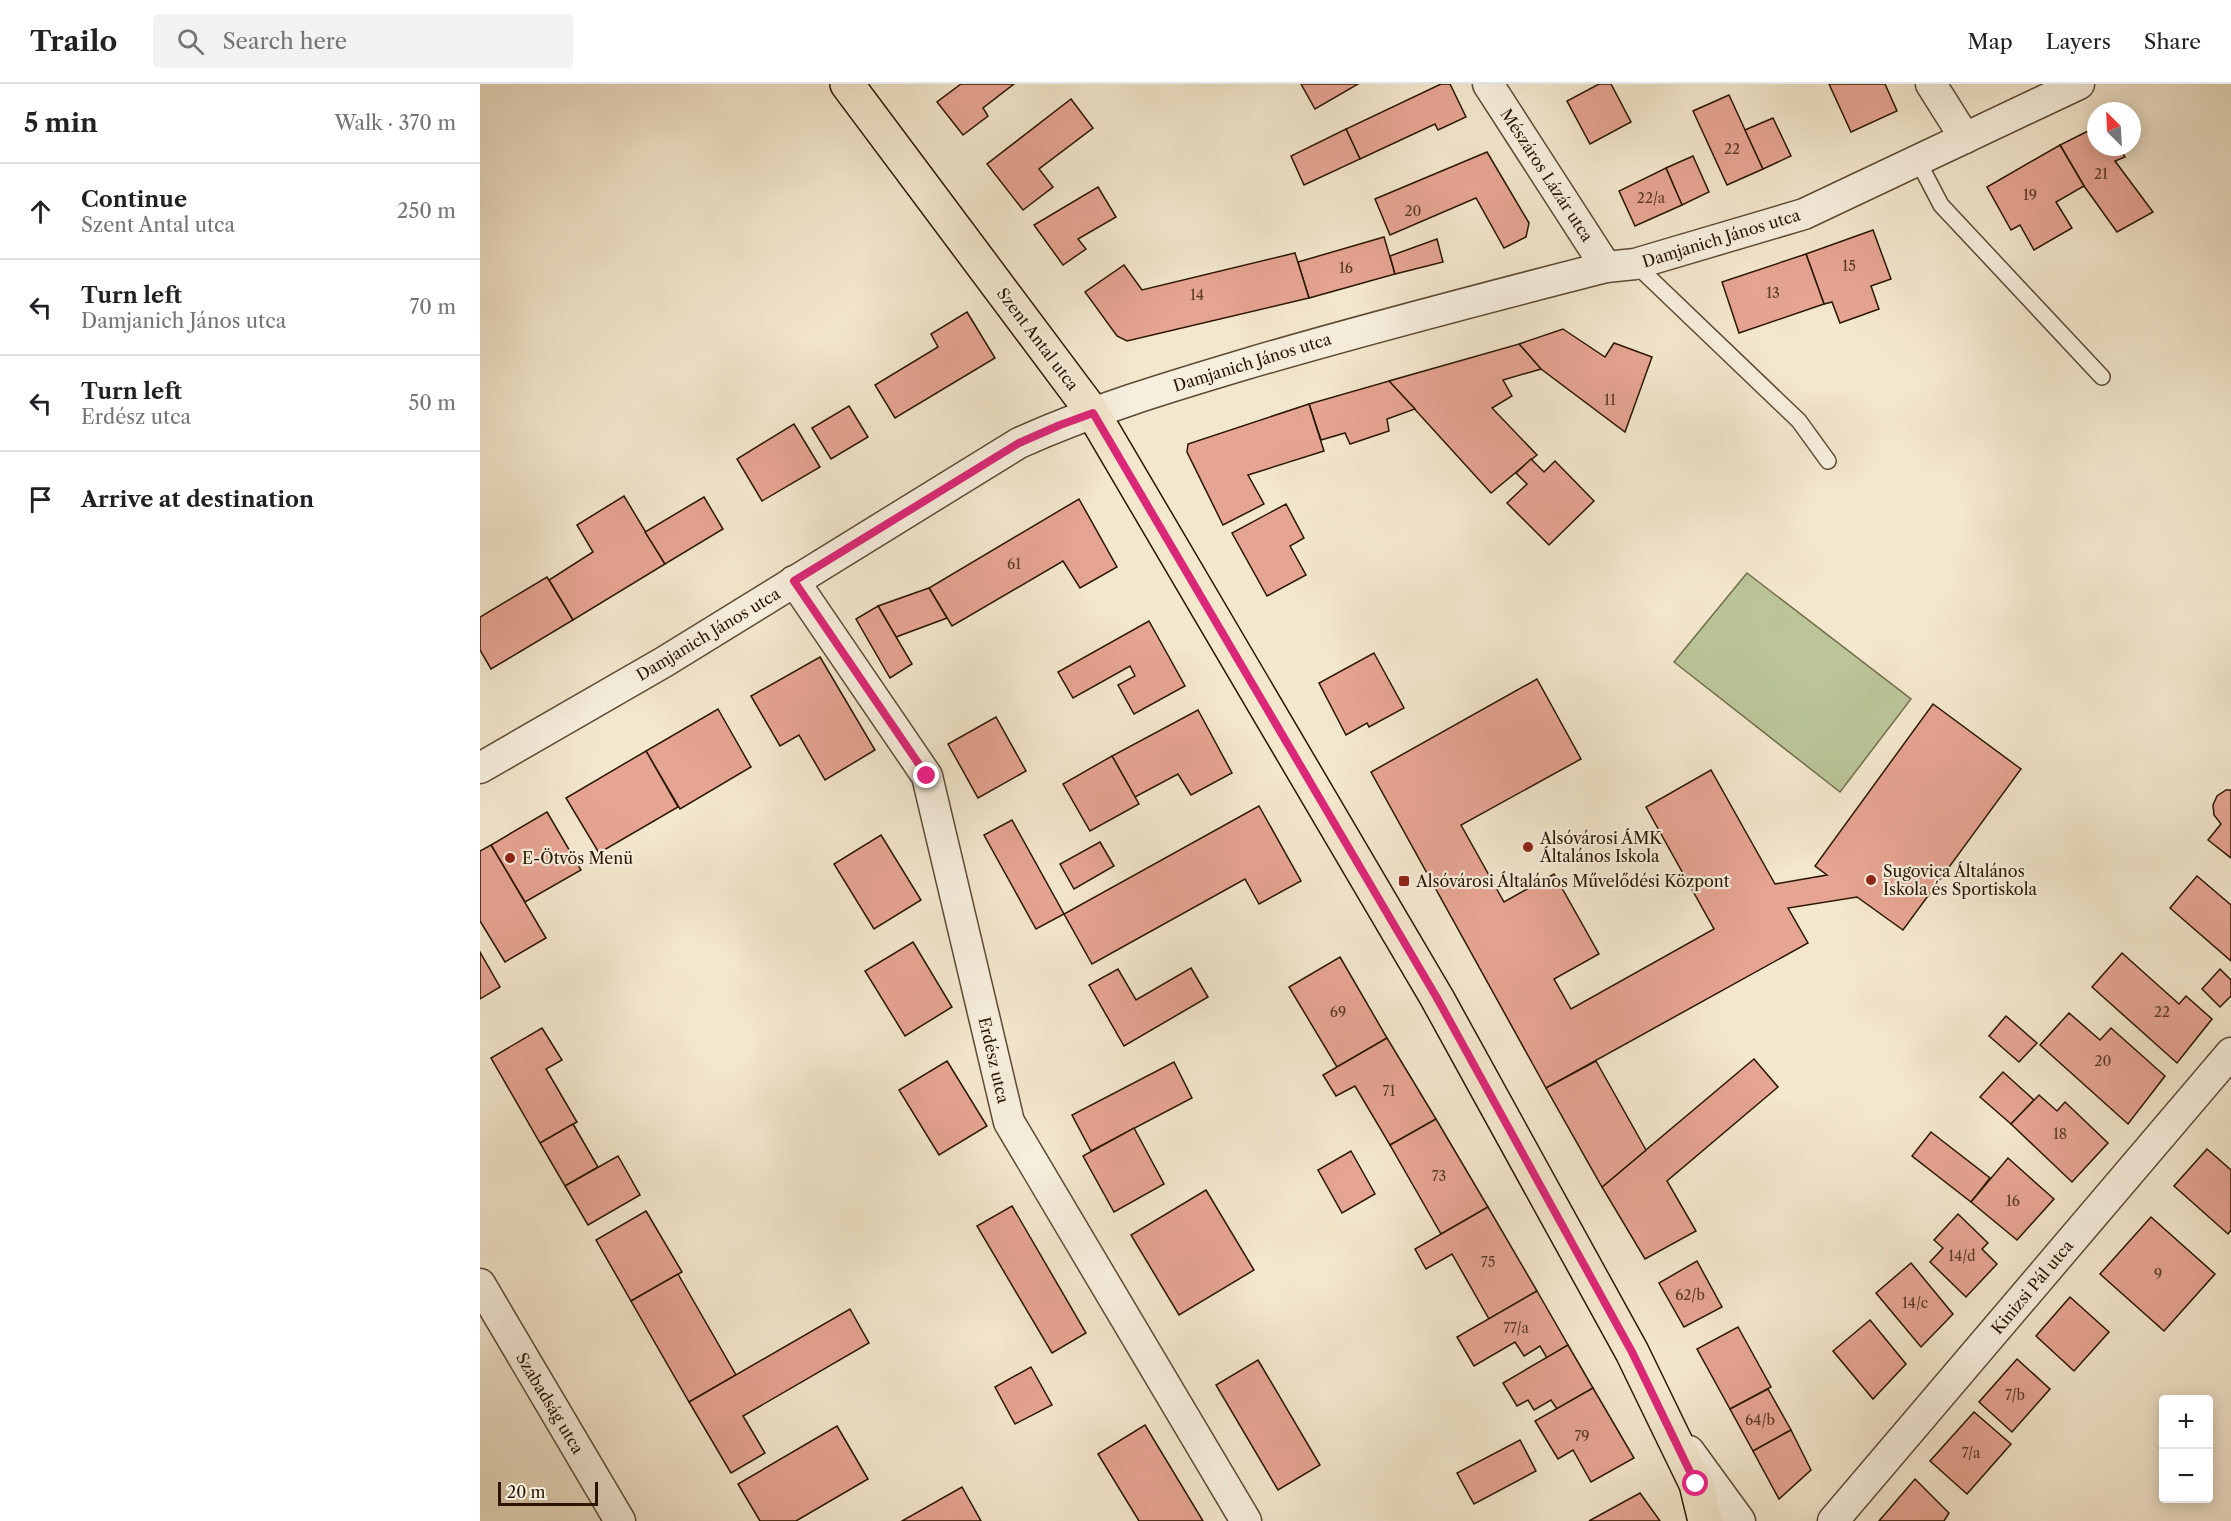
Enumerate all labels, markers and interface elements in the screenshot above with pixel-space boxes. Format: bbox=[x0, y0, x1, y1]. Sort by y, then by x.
search box bbox=[153, 14, 573, 68]
text: Trailo bbox=[30, 24, 117, 58]
icon: search bbox=[174, 25, 207, 58]
text: Search here bbox=[222, 28, 347, 55]
text: Map bbox=[1968, 29, 2013, 54]
text: Layers bbox=[2046, 29, 2111, 54]
text: Share bbox=[2144, 29, 2201, 54]
north arrow bbox=[2087, 102, 2141, 156]
street label: Mészáros Lázár utca bbox=[1497, 105, 1598, 246]
text: 5 min bbox=[24, 107, 98, 139]
text: Walk · 370 m bbox=[334, 111, 456, 135]
house number: 22 bbox=[1724, 140, 1740, 158]
house number: 21 bbox=[2094, 165, 2108, 183]
text: Continue bbox=[81, 186, 187, 213]
house number: 19 bbox=[2023, 186, 2037, 204]
house number: 22/a bbox=[1637, 189, 1666, 207]
icon: ahead bbox=[24, 195, 57, 228]
text: 250 m bbox=[397, 199, 456, 223]
house number: 20 bbox=[1405, 202, 1422, 220]
street label: Damjanich János utca bbox=[1640, 204, 1803, 272]
text: Szent Antal utca bbox=[81, 213, 235, 237]
house number: 15 bbox=[1842, 257, 1856, 275]
house number: 16 bbox=[1339, 259, 1353, 277]
text: Turn left bbox=[81, 282, 182, 309]
street label: Szent Antal utca bbox=[993, 284, 1083, 395]
house number: 13 bbox=[1766, 284, 1780, 302]
house number: 14 bbox=[1190, 286, 1204, 304]
icon: left bbox=[24, 291, 57, 324]
text: 70 m bbox=[410, 295, 456, 319]
text: Damjanich János utca bbox=[81, 309, 286, 333]
street label: Damjanich János utca bbox=[1171, 328, 1334, 396]
text: Turn left bbox=[81, 378, 182, 405]
icon: left bbox=[24, 387, 57, 420]
text: 50 m bbox=[409, 391, 456, 415]
house number: 11 bbox=[1604, 391, 1616, 409]
text: Erdész utca bbox=[81, 405, 191, 429]
icon: arrive bbox=[24, 483, 57, 516]
text: Arrive at destination bbox=[81, 486, 314, 513]
house number: 61 bbox=[1007, 555, 1021, 573]
street label: Damjanich János utca bbox=[632, 583, 784, 685]
route end bbox=[913, 762, 939, 788]
place label: Alsóvárosi ÁMK Általános Iskola bbox=[1539, 828, 1662, 866]
marker: Alsóvárosi ÁMK Általános Iskola bbox=[1521, 840, 1535, 854]
place label: E-Ötvös Menü bbox=[522, 848, 633, 868]
marker: E-Ötvös Menü bbox=[503, 851, 517, 865]
place label: Sugovica Általános Iskola és Sportiskola bbox=[1883, 861, 2037, 899]
place label: Alsóvárosi Általános Művelődési Központ bbox=[1415, 871, 1730, 891]
marker: Sugovica Általános Iskola és Sportiskola bbox=[1864, 873, 1878, 887]
marker: Alsóvárosi Általános Művelődési Központ bbox=[1397, 874, 1411, 888]
house number: 69 bbox=[1330, 1003, 1346, 1021]
house number: 22 bbox=[2154, 1003, 2170, 1021]
street label: Erdész utca bbox=[974, 1015, 1014, 1106]
house number: 20 bbox=[2095, 1052, 2112, 1070]
house number: 71 bbox=[1383, 1082, 1395, 1100]
house number: 18 bbox=[2053, 1125, 2067, 1143]
house number: 73 bbox=[1432, 1167, 1446, 1185]
house number: 16 bbox=[2006, 1192, 2020, 1210]
street label: Kinizsi Pál utca bbox=[1987, 1235, 2078, 1338]
house number: 14/d bbox=[1948, 1247, 1976, 1265]
house number: 75 bbox=[1481, 1253, 1495, 1271]
house number: 9 bbox=[2154, 1265, 2162, 1283]
house number: 62/b bbox=[1675, 1286, 1705, 1304]
house number: 14/c bbox=[1902, 1294, 1928, 1312]
house number: 77/a bbox=[1503, 1319, 1529, 1337]
street label: Szabadság utca bbox=[512, 1349, 588, 1458]
house number: 7/b bbox=[2005, 1386, 2025, 1404]
map controls bbox=[2159, 1395, 2213, 1503]
button: + bbox=[2159, 1395, 2213, 1449]
house number: 64/b bbox=[1745, 1411, 1775, 1429]
house number: 79 bbox=[1574, 1427, 1590, 1445]
house number: 7/a bbox=[1962, 1444, 1981, 1462]
button: − bbox=[2159, 1449, 2213, 1503]
route start bbox=[1682, 1470, 1708, 1496]
scale bar bbox=[498, 1479, 598, 1506]
text: 20 m bbox=[507, 1482, 546, 1502]

